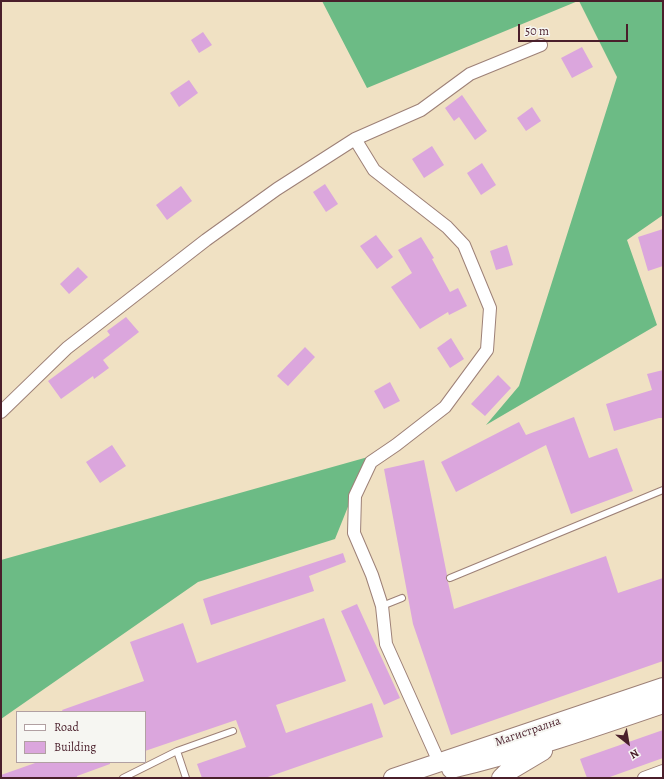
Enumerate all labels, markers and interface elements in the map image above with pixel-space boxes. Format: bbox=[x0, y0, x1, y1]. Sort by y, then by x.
scale bar bbox=[520, 16, 630, 42]
text: 50 m bbox=[525, 23, 549, 39]
legend bbox=[16, 711, 146, 763]
street label: Магистрална bbox=[493, 714, 563, 750]
text: Road bbox=[54, 719, 79, 735]
north arrow bbox=[608, 723, 648, 763]
text: Building bbox=[54, 739, 96, 755]
text: N bbox=[627, 745, 642, 762]

